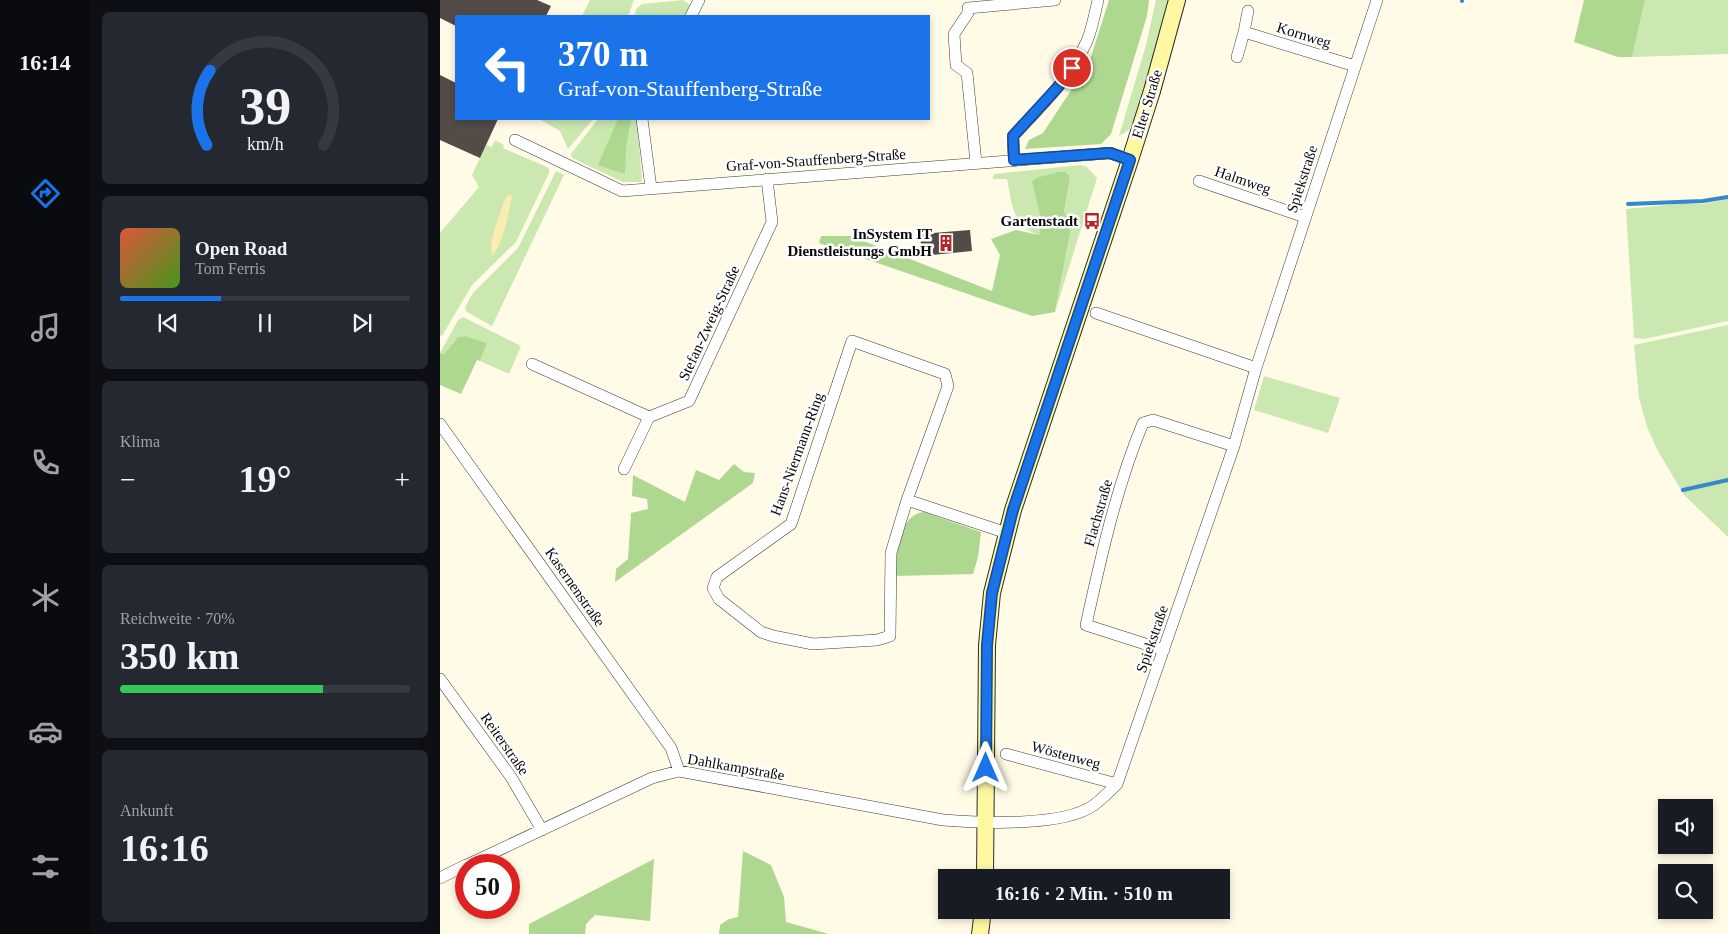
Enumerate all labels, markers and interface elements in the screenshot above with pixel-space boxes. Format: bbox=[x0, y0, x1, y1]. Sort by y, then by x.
street label: Kornweg bbox=[1275, 19, 1334, 51]
icon: left bbox=[475, 35, 540, 100]
text: 370 m bbox=[558, 35, 648, 74]
pin bbox=[1051, 47, 1093, 89]
text: 16:14 bbox=[19, 50, 71, 75]
icon: arrive bbox=[1058, 54, 1086, 82]
street label: Elter Straße bbox=[1129, 67, 1165, 140]
text: Graf-von-Stauffenberg-Straße bbox=[558, 76, 822, 101]
text: 39 bbox=[239, 78, 291, 135]
text: km/h bbox=[247, 134, 283, 154]
street label: Spiekstraße bbox=[1284, 143, 1321, 215]
street label: Graf-von-Stauffenberg-Straße bbox=[726, 146, 907, 174]
street label: Halmweg bbox=[1213, 163, 1274, 197]
icon: directions bbox=[28, 176, 63, 211]
bus stop icon: Gartenstadt bbox=[1082, 211, 1102, 231]
place label: Gartenstadt bbox=[1001, 213, 1078, 229]
place label: InSystem IT Dienstleistungs GmbH bbox=[787, 226, 932, 259]
building icon: InSystem IT Dienstleistungs GmbH bbox=[936, 233, 956, 253]
text: Open Road bbox=[195, 238, 287, 259]
text: Tom Ferris bbox=[195, 260, 265, 277]
street label: Stefan-Zweig-Straße bbox=[675, 263, 743, 383]
icon: previous bbox=[154, 309, 182, 337]
icon: pause bbox=[251, 309, 279, 337]
icon: next bbox=[348, 309, 376, 337]
icon: music bbox=[28, 310, 63, 345]
street label: Hans-Niermann-Ring bbox=[767, 390, 827, 518]
text: Klima bbox=[120, 433, 160, 450]
icon: phone bbox=[28, 445, 63, 480]
text: 19° bbox=[238, 458, 292, 500]
text: − bbox=[120, 464, 136, 495]
text: + bbox=[394, 464, 410, 495]
street label: Flachstraße bbox=[1081, 477, 1115, 548]
street label: Kasernenstraße bbox=[542, 545, 608, 630]
icon: climate bbox=[28, 580, 63, 615]
street label: Spiekstraße bbox=[1133, 603, 1171, 675]
text: Reichweite · 70% bbox=[120, 610, 235, 627]
text: 350 km bbox=[120, 635, 239, 677]
street label: Reiterstraße bbox=[478, 710, 533, 779]
icon: car bbox=[28, 714, 63, 749]
street label: Wöstenweg bbox=[1030, 738, 1103, 772]
position arrow bbox=[959, 741, 1011, 793]
street label: Dahlkampstraße bbox=[686, 751, 786, 783]
map controls bbox=[1658, 799, 1713, 919]
button: sound bbox=[1658, 799, 1713, 854]
text: Ankunft bbox=[120, 802, 173, 819]
text: 16:16 bbox=[120, 827, 209, 869]
icon: filters bbox=[28, 849, 63, 884]
speed limit sign: 50 bbox=[455, 854, 520, 919]
button: search bbox=[1658, 864, 1713, 919]
text: 16:16 · 2 Min. · 510 m bbox=[995, 883, 1173, 904]

